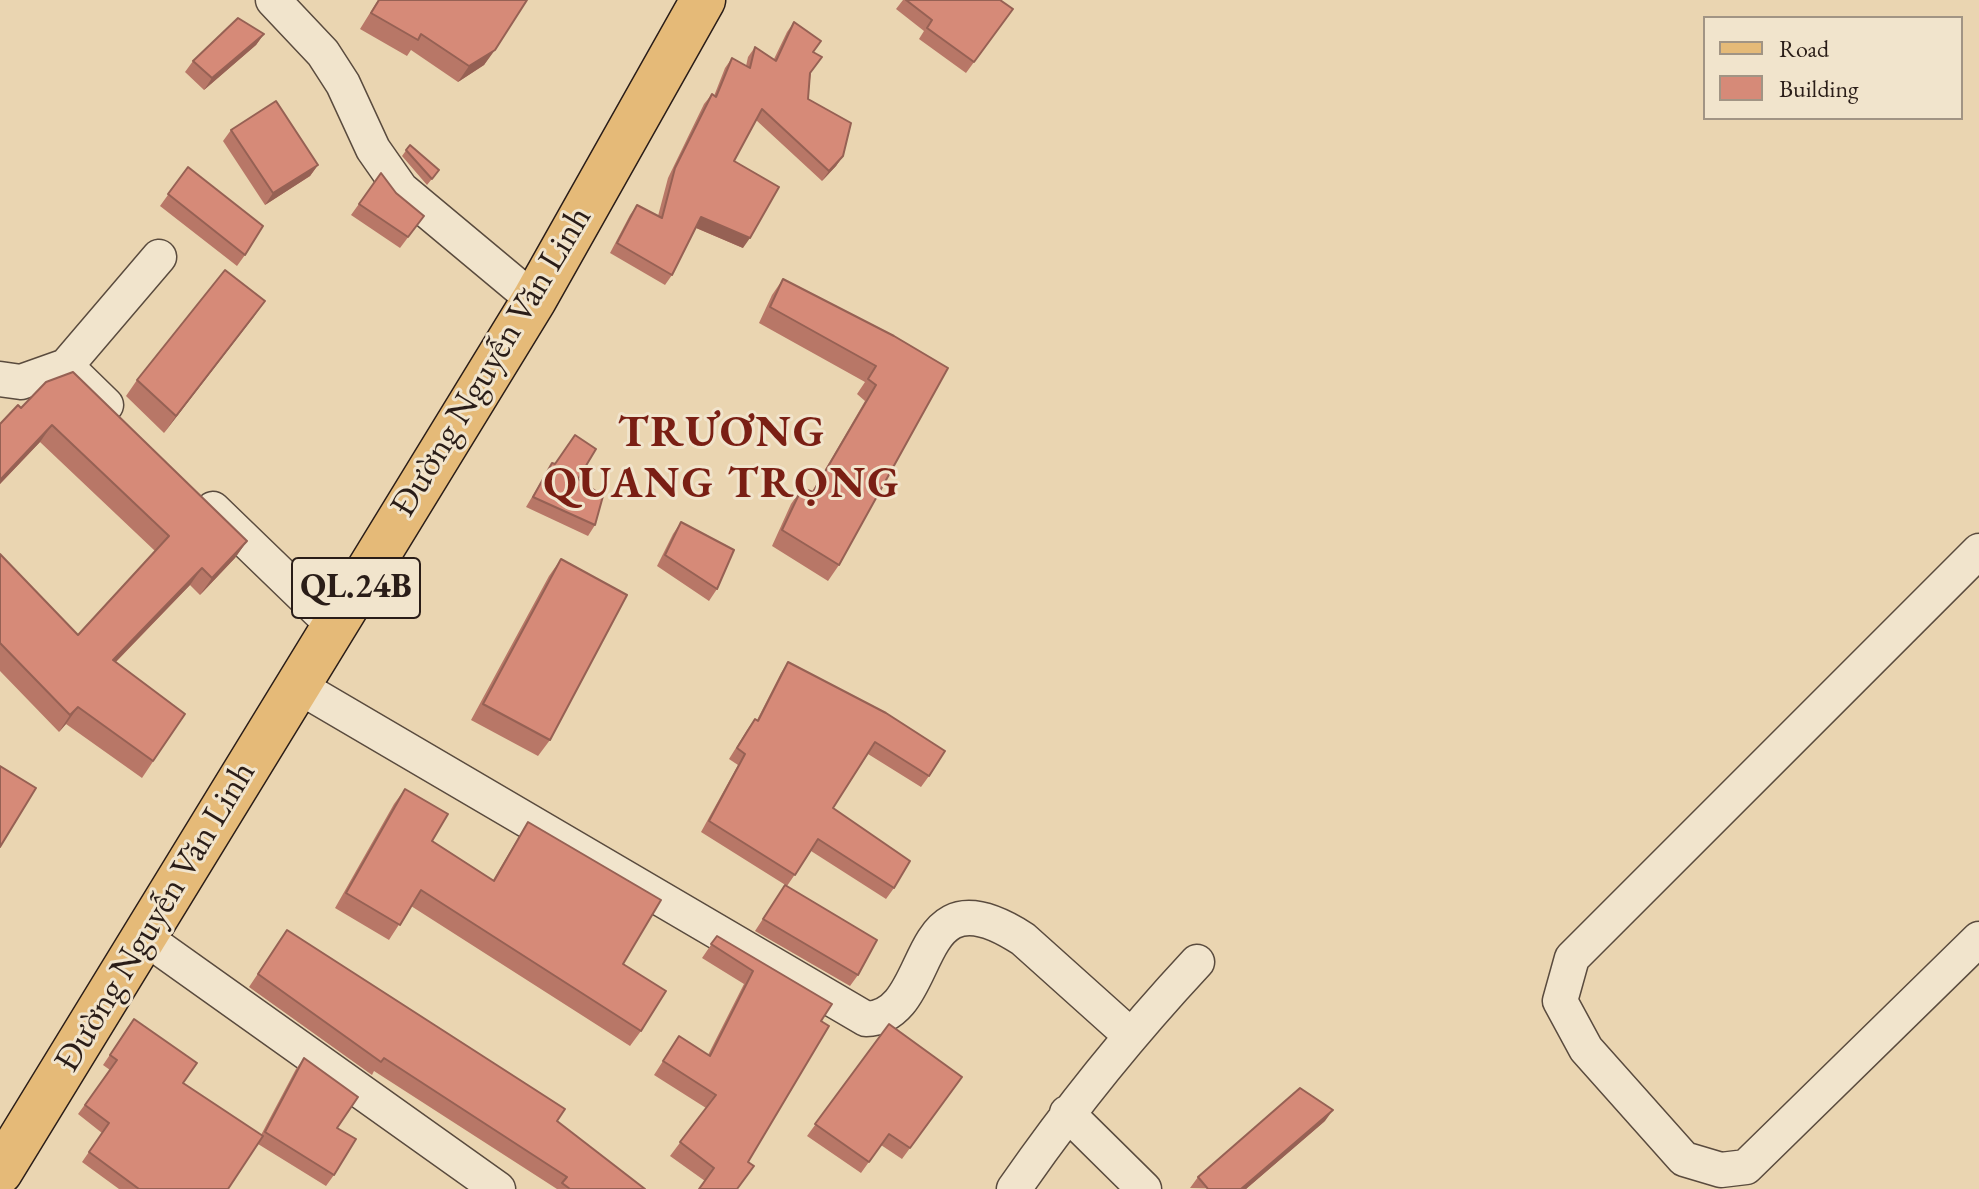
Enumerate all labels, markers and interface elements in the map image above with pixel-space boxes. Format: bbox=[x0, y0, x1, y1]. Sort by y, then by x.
legend bbox=[1703, 16, 1963, 120]
text: Road bbox=[1779, 33, 1829, 64]
text: Building bbox=[1779, 73, 1859, 104]
street label: Đường Nguyễn Văn Linh bbox=[382, 199, 602, 525]
district label: TRƯƠNG QUANG TRỌNG bbox=[543, 408, 901, 511]
road number: QL.24B bbox=[292, 558, 420, 618]
street label: Đường Nguyễn Văn Linh bbox=[46, 754, 266, 1080]

